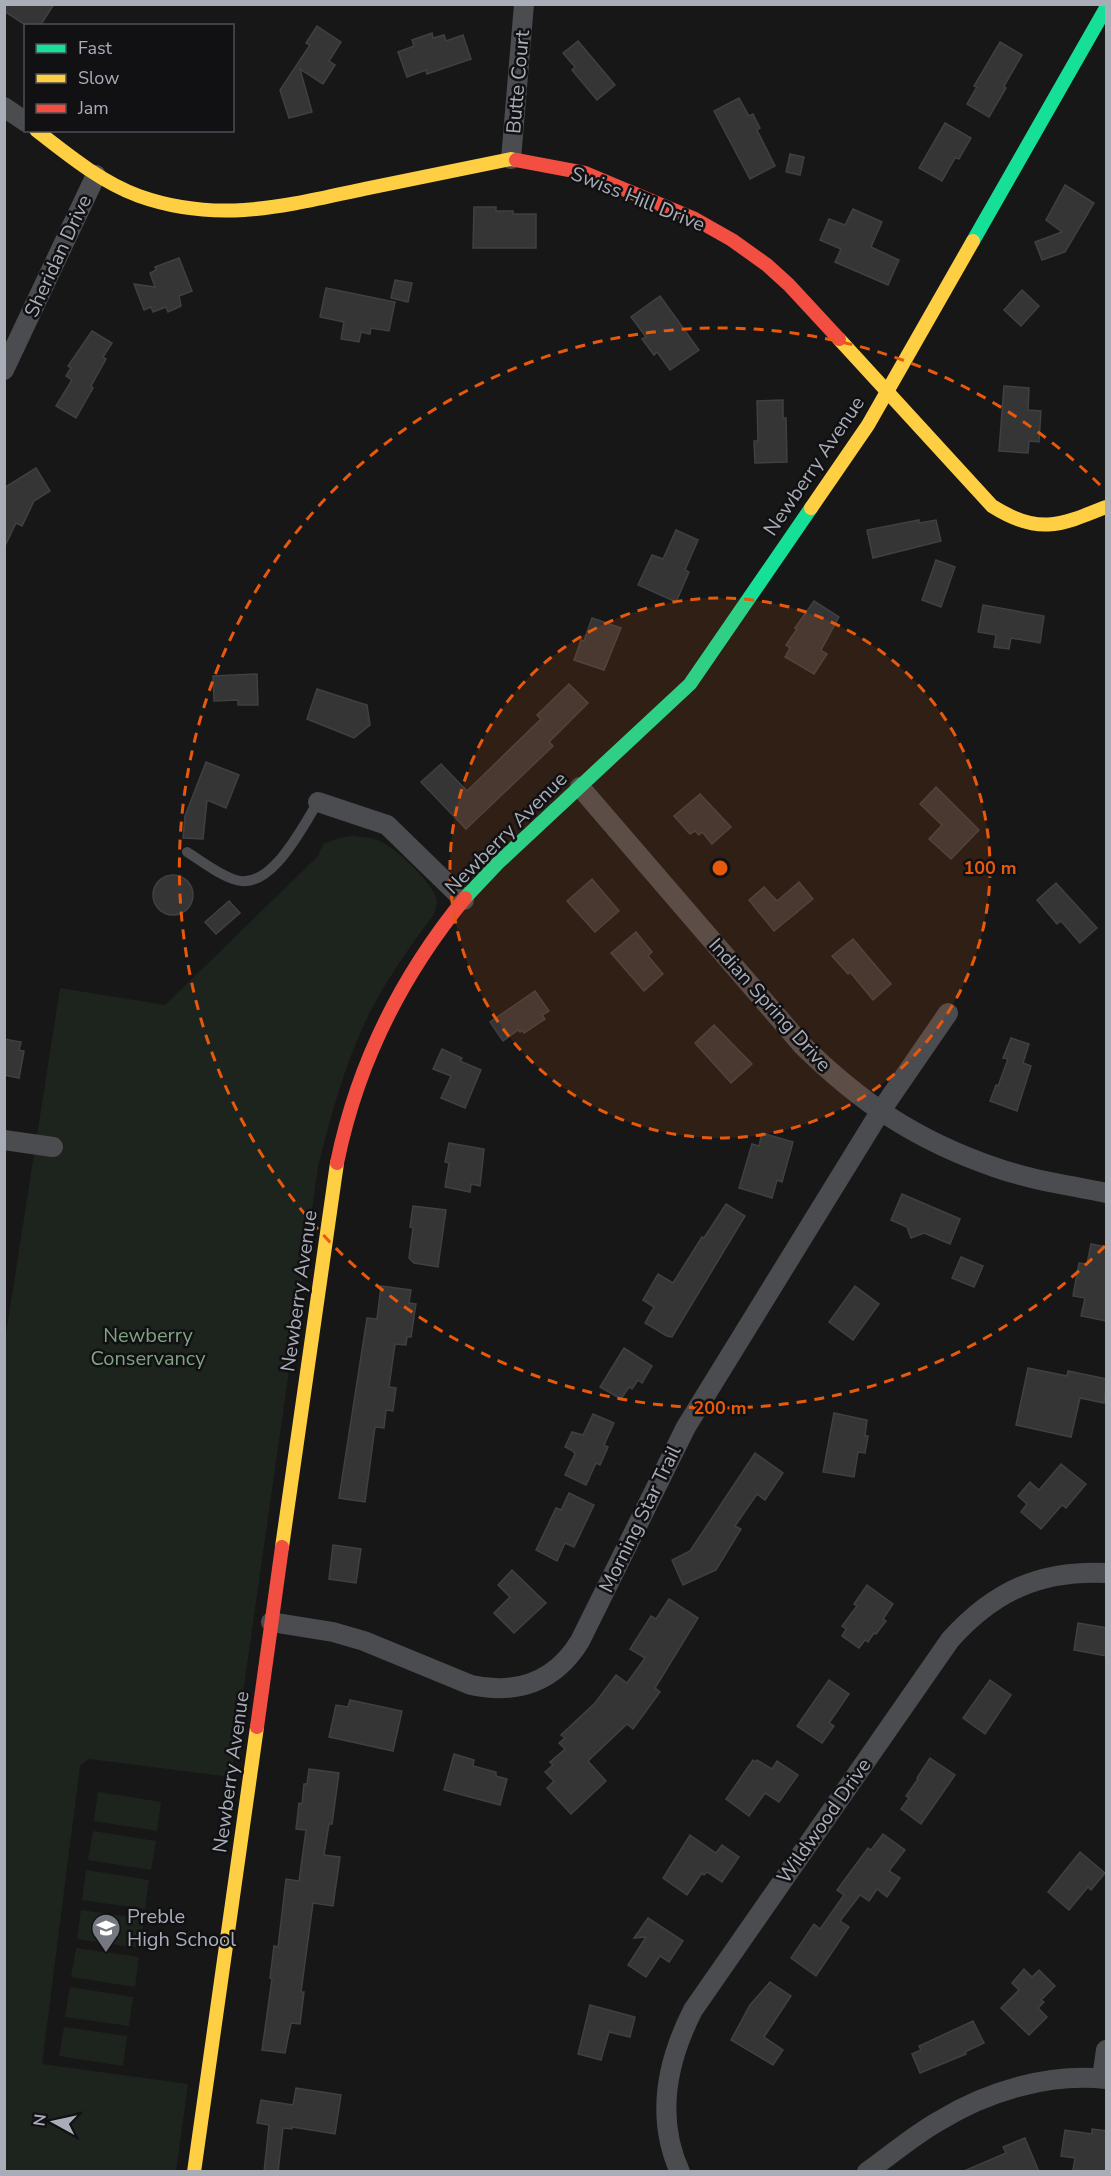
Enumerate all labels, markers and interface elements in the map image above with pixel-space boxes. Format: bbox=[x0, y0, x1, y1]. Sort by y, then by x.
legend bbox=[24, 24, 234, 132]
street label: Butte Court bbox=[500, 28, 536, 135]
text: Fast bbox=[78, 36, 113, 60]
text: Slow bbox=[78, 66, 119, 90]
text: Jam bbox=[77, 96, 109, 120]
street label: Swiss Hill Drive bbox=[567, 160, 709, 238]
street label: Sheridan Drive bbox=[18, 190, 98, 322]
street label: Newberry Avenue bbox=[757, 391, 871, 541]
street label: Newberry Avenue bbox=[439, 766, 573, 900]
text: 100 m bbox=[963, 856, 1017, 880]
centre of rings bbox=[710, 858, 730, 878]
street label: Indian Spring Drive bbox=[703, 932, 837, 1078]
street label: Newberry Avenue bbox=[274, 1208, 324, 1374]
park label: Newberry Conservancy bbox=[91, 1322, 206, 1372]
text: 200 m bbox=[693, 1396, 747, 1420]
street label: Morning Star Trail bbox=[593, 1441, 687, 1597]
street label: Newberry Avenue bbox=[206, 1689, 256, 1855]
street label: Wildwood Drive bbox=[771, 1753, 877, 1889]
place label: Preble High School bbox=[127, 1903, 236, 1953]
school or university icon: Preble High School bbox=[90, 1912, 122, 1954]
north arrow bbox=[24, 2092, 84, 2152]
text: N bbox=[28, 2113, 52, 2128]

